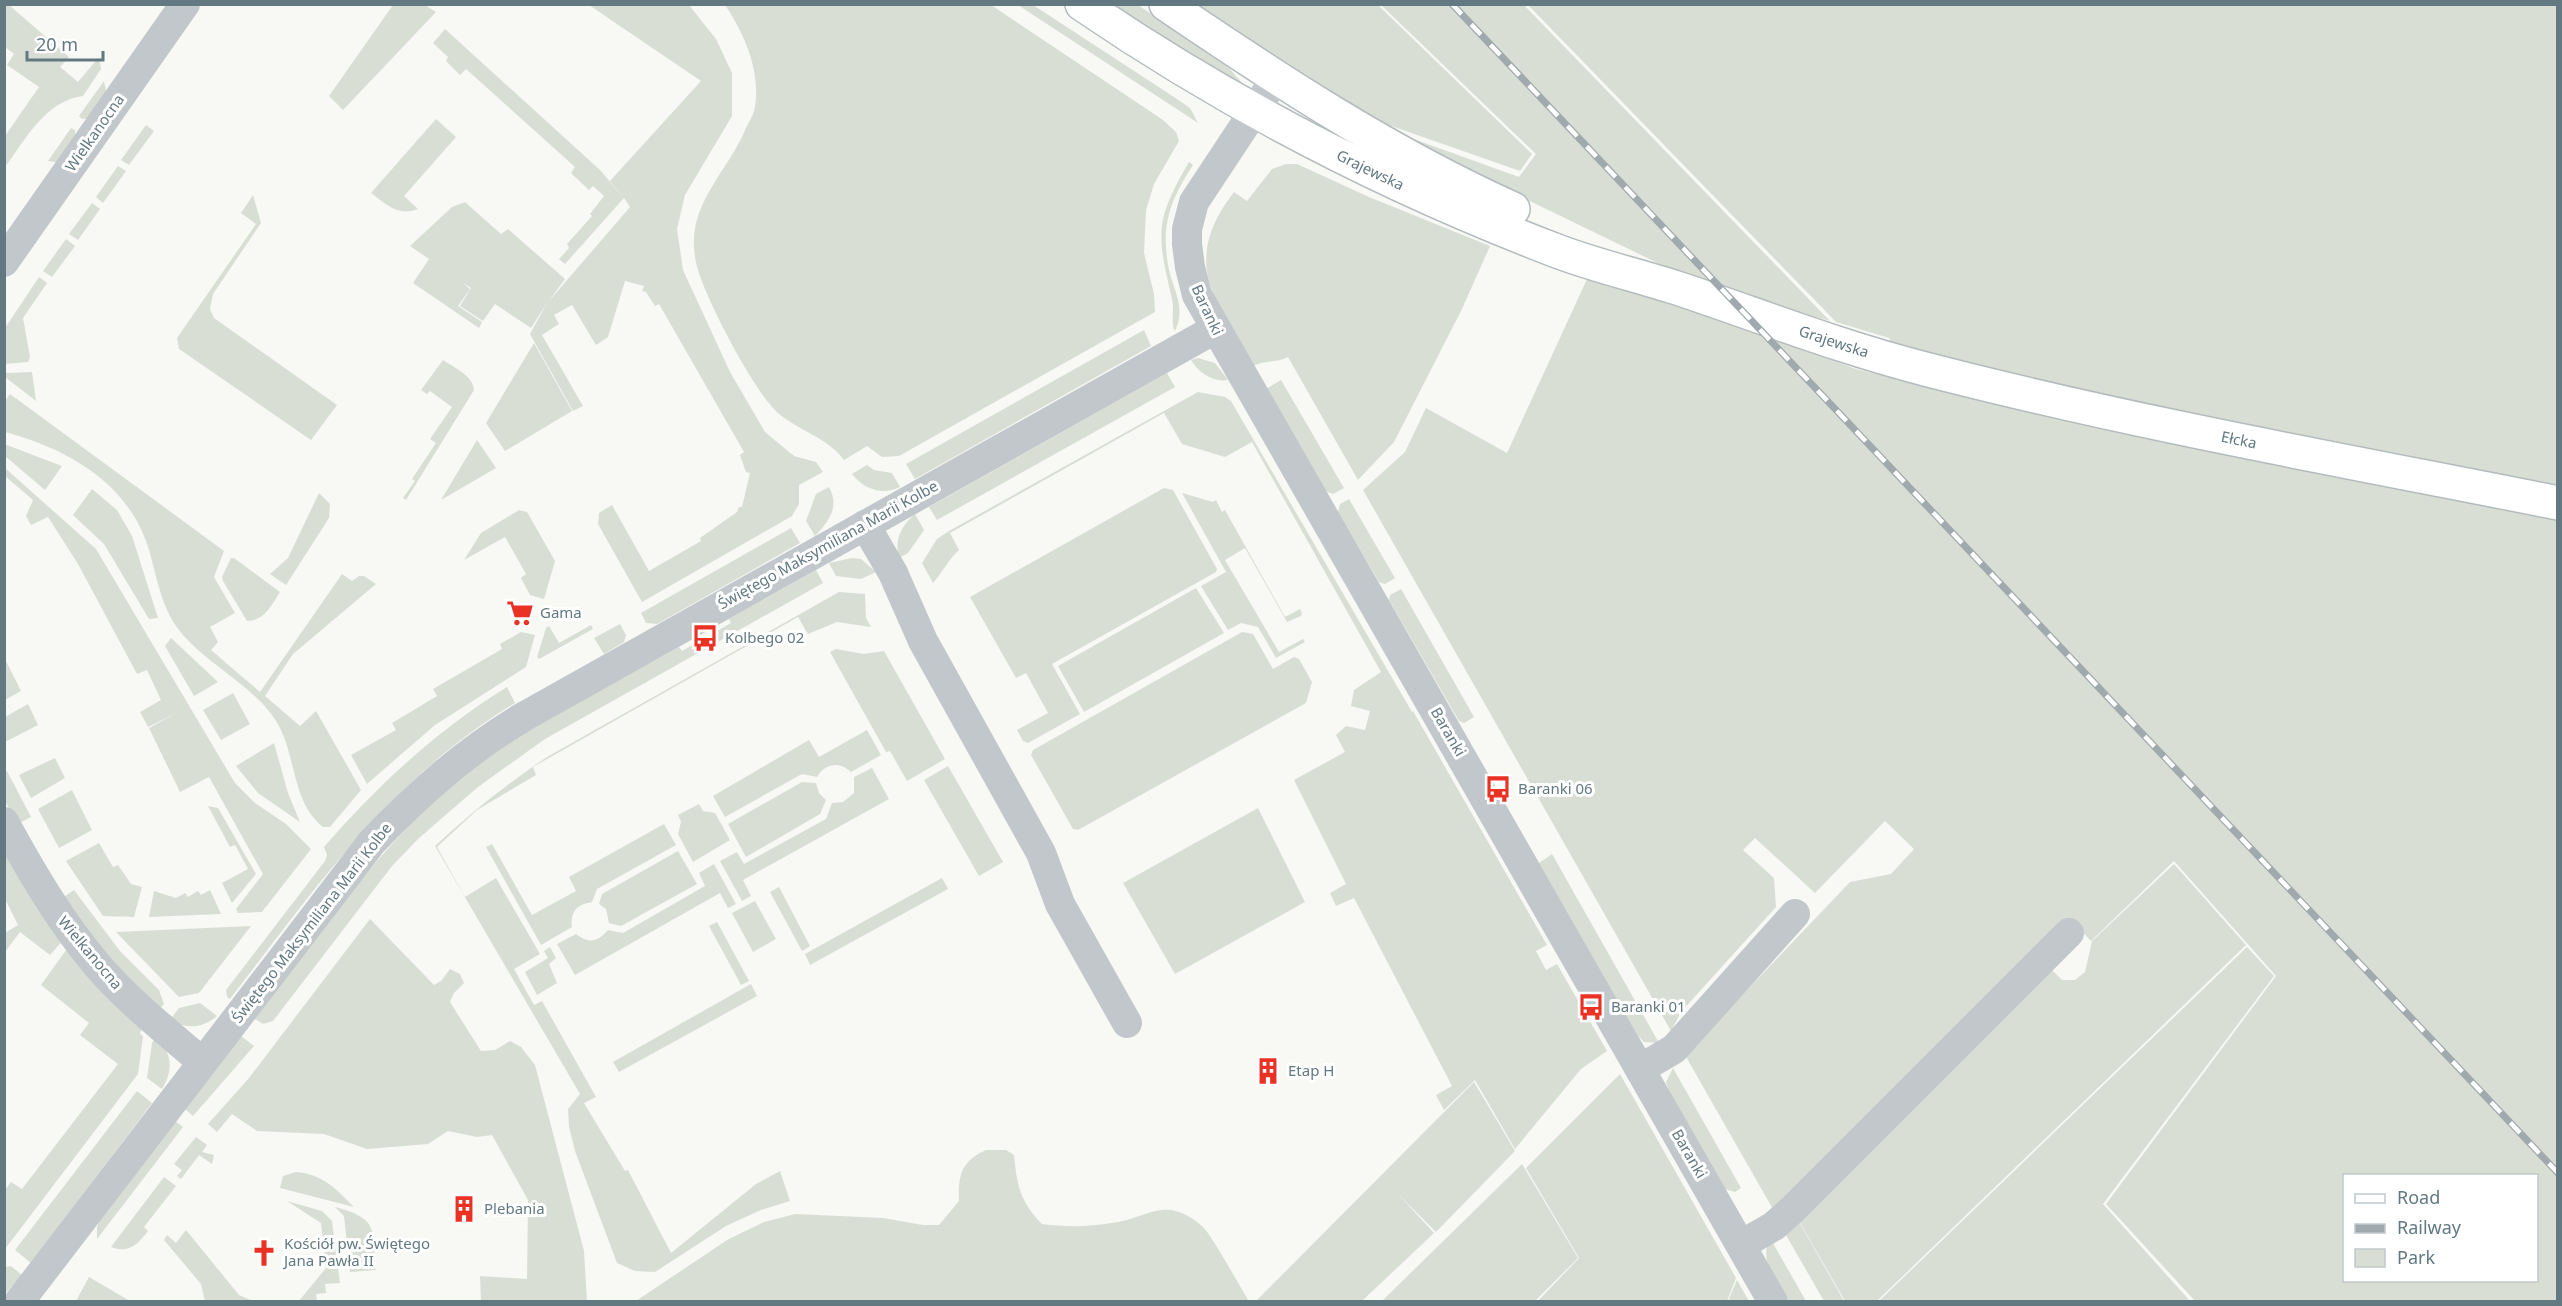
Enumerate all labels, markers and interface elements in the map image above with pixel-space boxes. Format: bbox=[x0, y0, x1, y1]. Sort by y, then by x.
scale bar bbox=[27, 24, 104, 62]
text: 20 m bbox=[36, 32, 78, 56]
street label: Wielkanocna bbox=[60, 90, 128, 175]
street label: Grajewska bbox=[1333, 145, 1408, 194]
street label: Baranki bbox=[1188, 281, 1228, 338]
street label: Grajewska bbox=[1796, 320, 1872, 362]
street label: Ełcka bbox=[2219, 426, 2259, 453]
street label: Świętego Maksymiliana Marii Kolbe bbox=[714, 475, 941, 613]
supermarket icon: Gama bbox=[505, 598, 535, 628]
place label: Gama bbox=[540, 602, 582, 622]
bus stop icon: Kolbego 02 bbox=[690, 623, 720, 653]
place label: Kolbego 02 bbox=[725, 627, 804, 647]
street label: Baranki bbox=[1427, 703, 1471, 760]
bus stop icon: Baranki 06 bbox=[1483, 774, 1513, 804]
place label: Baranki 06 bbox=[1518, 778, 1593, 798]
street label: Świętego Maksymiliana Marii Kolbe bbox=[227, 818, 396, 1027]
street label: Wielkanocna bbox=[54, 912, 127, 993]
bus stop icon: Baranki 01 bbox=[1576, 992, 1606, 1022]
place label: Baranki 01 bbox=[1611, 996, 1686, 1016]
building icon: Etap H bbox=[1253, 1056, 1283, 1086]
place label: Etap H bbox=[1288, 1060, 1334, 1080]
street label: Baranki bbox=[1668, 1125, 1712, 1182]
legend bbox=[2343, 1174, 2538, 1282]
text: Road bbox=[2397, 1185, 2440, 1209]
building icon: Plebania bbox=[449, 1194, 479, 1224]
place label: Plebania bbox=[484, 1198, 545, 1218]
text: Railway bbox=[2397, 1215, 2462, 1239]
place label: Kościół pw. Świętego Jana Pawła II bbox=[282, 1233, 430, 1270]
church icon: Kościół pw. Świętego Jana Pawła II bbox=[249, 1238, 279, 1268]
text: Park bbox=[2397, 1245, 2435, 1269]

